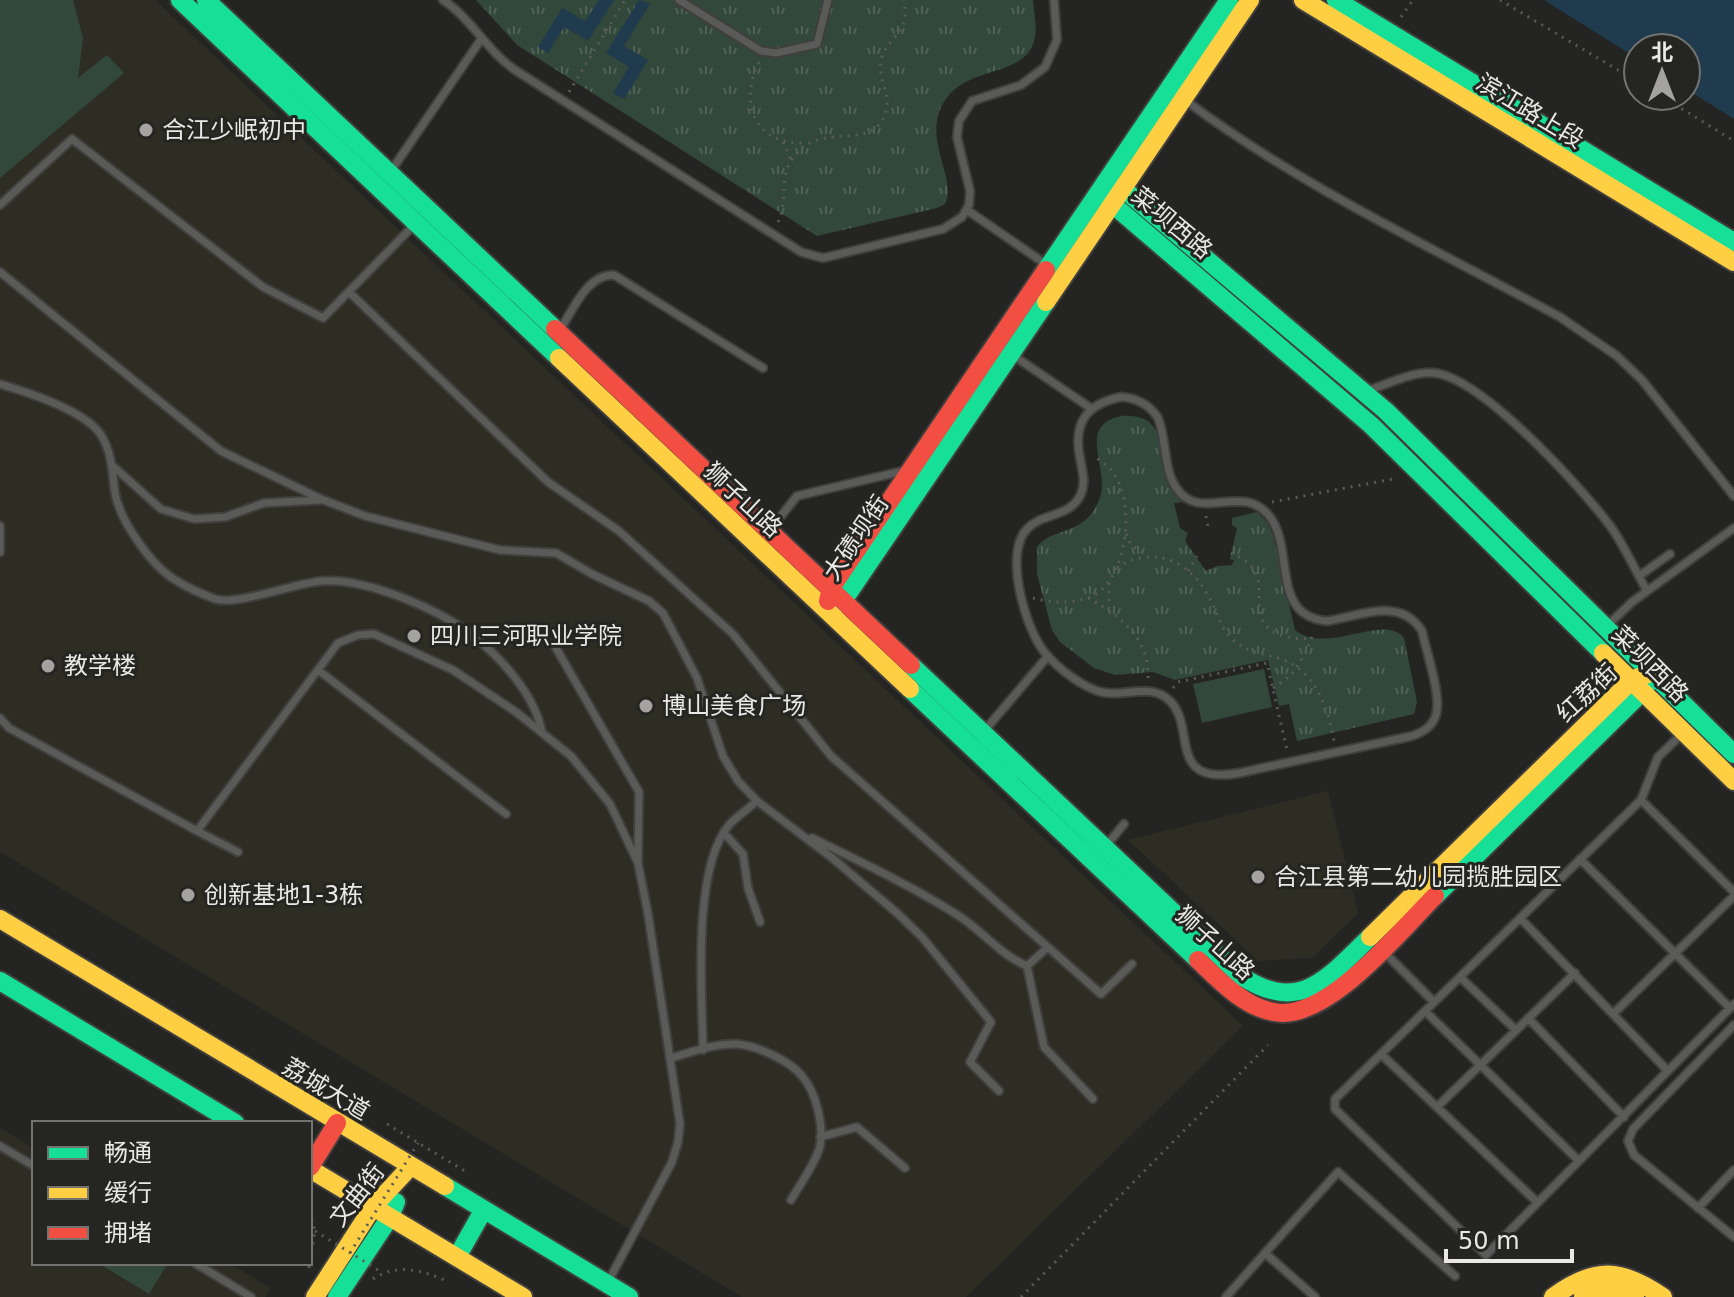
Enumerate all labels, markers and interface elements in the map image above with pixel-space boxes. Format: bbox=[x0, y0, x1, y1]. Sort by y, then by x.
north arrow bbox=[1622, 32, 1702, 112]
text: 北 bbox=[1651, 40, 1673, 65]
street label: 滨江路上段 bbox=[1471, 68, 1589, 154]
place label: 合江少岷初中 bbox=[162, 116, 306, 144]
marker: 合江少岷初中 bbox=[137, 121, 155, 139]
street label: 菜坝西路 bbox=[1126, 181, 1218, 265]
street label: 狮子山路 bbox=[698, 457, 788, 543]
street label: 大碛坝街 bbox=[818, 490, 894, 586]
street label: 菜坝西路 bbox=[1606, 620, 1694, 708]
place label: 四川三河职业学院 bbox=[430, 622, 622, 650]
marker: 四川三河职业学院 bbox=[405, 627, 423, 645]
place label: 教学楼 bbox=[64, 652, 136, 680]
marker: 教学楼 bbox=[39, 657, 57, 675]
street label: 红荔街 bbox=[1551, 658, 1623, 728]
place label: 博山美食广场 bbox=[662, 692, 806, 720]
marker: 博山美食广场 bbox=[637, 697, 655, 715]
place label: 合江县第二幼儿园揽胜园区 bbox=[1274, 863, 1562, 891]
marker: 合江县第二幼儿园揽胜园区 bbox=[1249, 868, 1267, 886]
place label: 创新基地1-3栋 bbox=[204, 881, 363, 909]
marker: 创新基地1-3栋 bbox=[179, 886, 197, 904]
street label: 狮子山路 bbox=[1170, 900, 1260, 986]
street label: 荔城大道 bbox=[278, 1052, 374, 1126]
legend bbox=[32, 1121, 312, 1265]
text: 畅通 bbox=[104, 1139, 152, 1167]
street label: 文曲街 bbox=[324, 1158, 390, 1232]
text: 缓行 bbox=[104, 1179, 152, 1207]
scale bar bbox=[1446, 1213, 1572, 1263]
text: 拥堵 bbox=[104, 1219, 152, 1247]
text: 50 m bbox=[1458, 1227, 1520, 1255]

